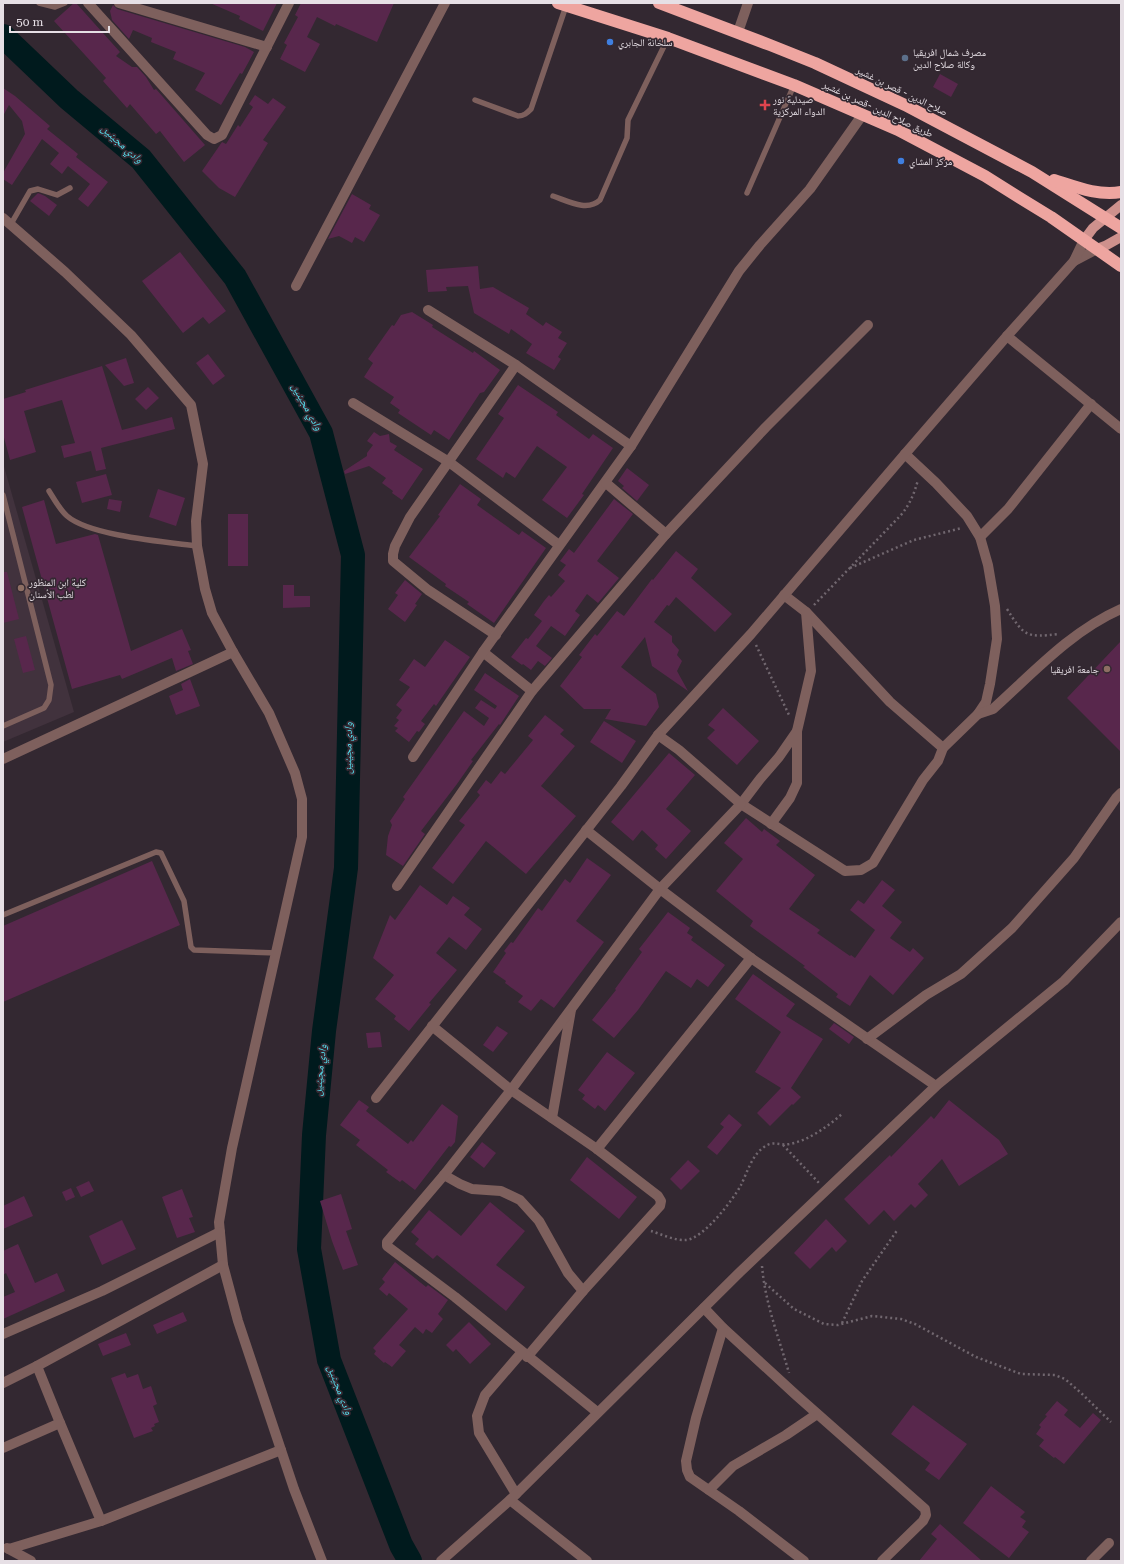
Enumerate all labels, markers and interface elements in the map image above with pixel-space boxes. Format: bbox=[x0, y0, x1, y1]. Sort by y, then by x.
scale bar bbox=[10, 8, 109, 34]
text: 50 m bbox=[16, 15, 43, 29]
marker: سلخانة الجابري bbox=[605, 37, 615, 47]
place label: سلخانة الجابري bbox=[618, 37, 673, 50]
place label: مصرف شمال افريقيا وكالة صلاح الدين bbox=[913, 47, 987, 71]
marker: مصرف شمال افريقيا وكالة صلاح الدين bbox=[900, 53, 910, 63]
street label: صلاح الدين - قصر بن غشير bbox=[853, 64, 949, 119]
street label: طريق صلاح الدين -قصر بن غشير bbox=[820, 78, 935, 140]
place label: صيدلية نور الدواء المركزية bbox=[772, 94, 825, 117]
marker: صيدلية نور الدواء المركزية bbox=[760, 100, 770, 110]
water label: وادي مجينين bbox=[97, 122, 146, 167]
marker: مركز المشاي bbox=[896, 156, 906, 166]
place label: مركز المشاي bbox=[909, 156, 953, 169]
water label: وادي مجينين bbox=[287, 381, 325, 434]
place label: كلية ابن المنظور لطب الأسنان bbox=[28, 577, 86, 601]
marker: كلية ابن المنظور لطب الأسنان bbox=[16, 583, 26, 593]
place label: جامعة افريقيا bbox=[1050, 664, 1100, 675]
marker: جامعة افريقيا bbox=[1102, 664, 1112, 674]
water label: وادي مجينين bbox=[341, 722, 357, 774]
water label: وادي مجينين bbox=[311, 1044, 331, 1097]
water label: وادي مجينين bbox=[323, 1363, 355, 1417]

